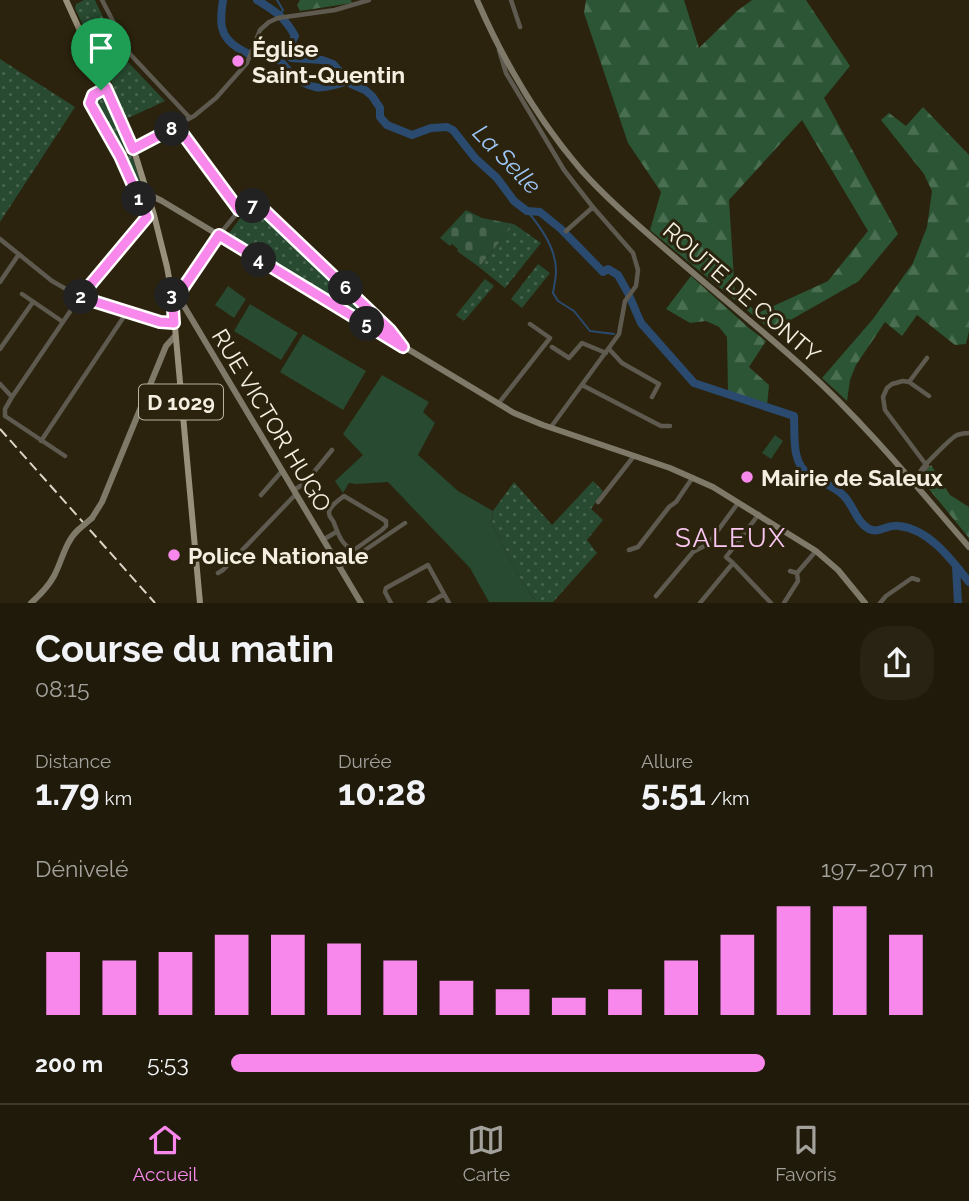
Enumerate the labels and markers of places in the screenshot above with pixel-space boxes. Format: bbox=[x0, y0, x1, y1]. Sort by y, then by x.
pin bbox=[71, 18, 131, 90]
place label: Église Saint-Quentin bbox=[252, 35, 405, 88]
marker: Église Saint-Quentin bbox=[230, 53, 246, 69]
pin: 8 bbox=[154, 111, 190, 146]
pin: 1 bbox=[122, 182, 156, 216]
pin: 7 bbox=[236, 188, 270, 224]
pin: 4 bbox=[242, 243, 276, 278]
pin: 6 bbox=[328, 270, 364, 306]
pin: 3 bbox=[154, 278, 190, 312]
pin: 2 bbox=[64, 280, 98, 314]
pin: 5 bbox=[350, 306, 384, 342]
place label: Mairie de Saleux bbox=[761, 464, 944, 491]
marker: Mairie de Saleux bbox=[739, 469, 755, 485]
place label: Police Nationale bbox=[188, 542, 369, 569]
marker: Police Nationale bbox=[166, 547, 182, 563]

